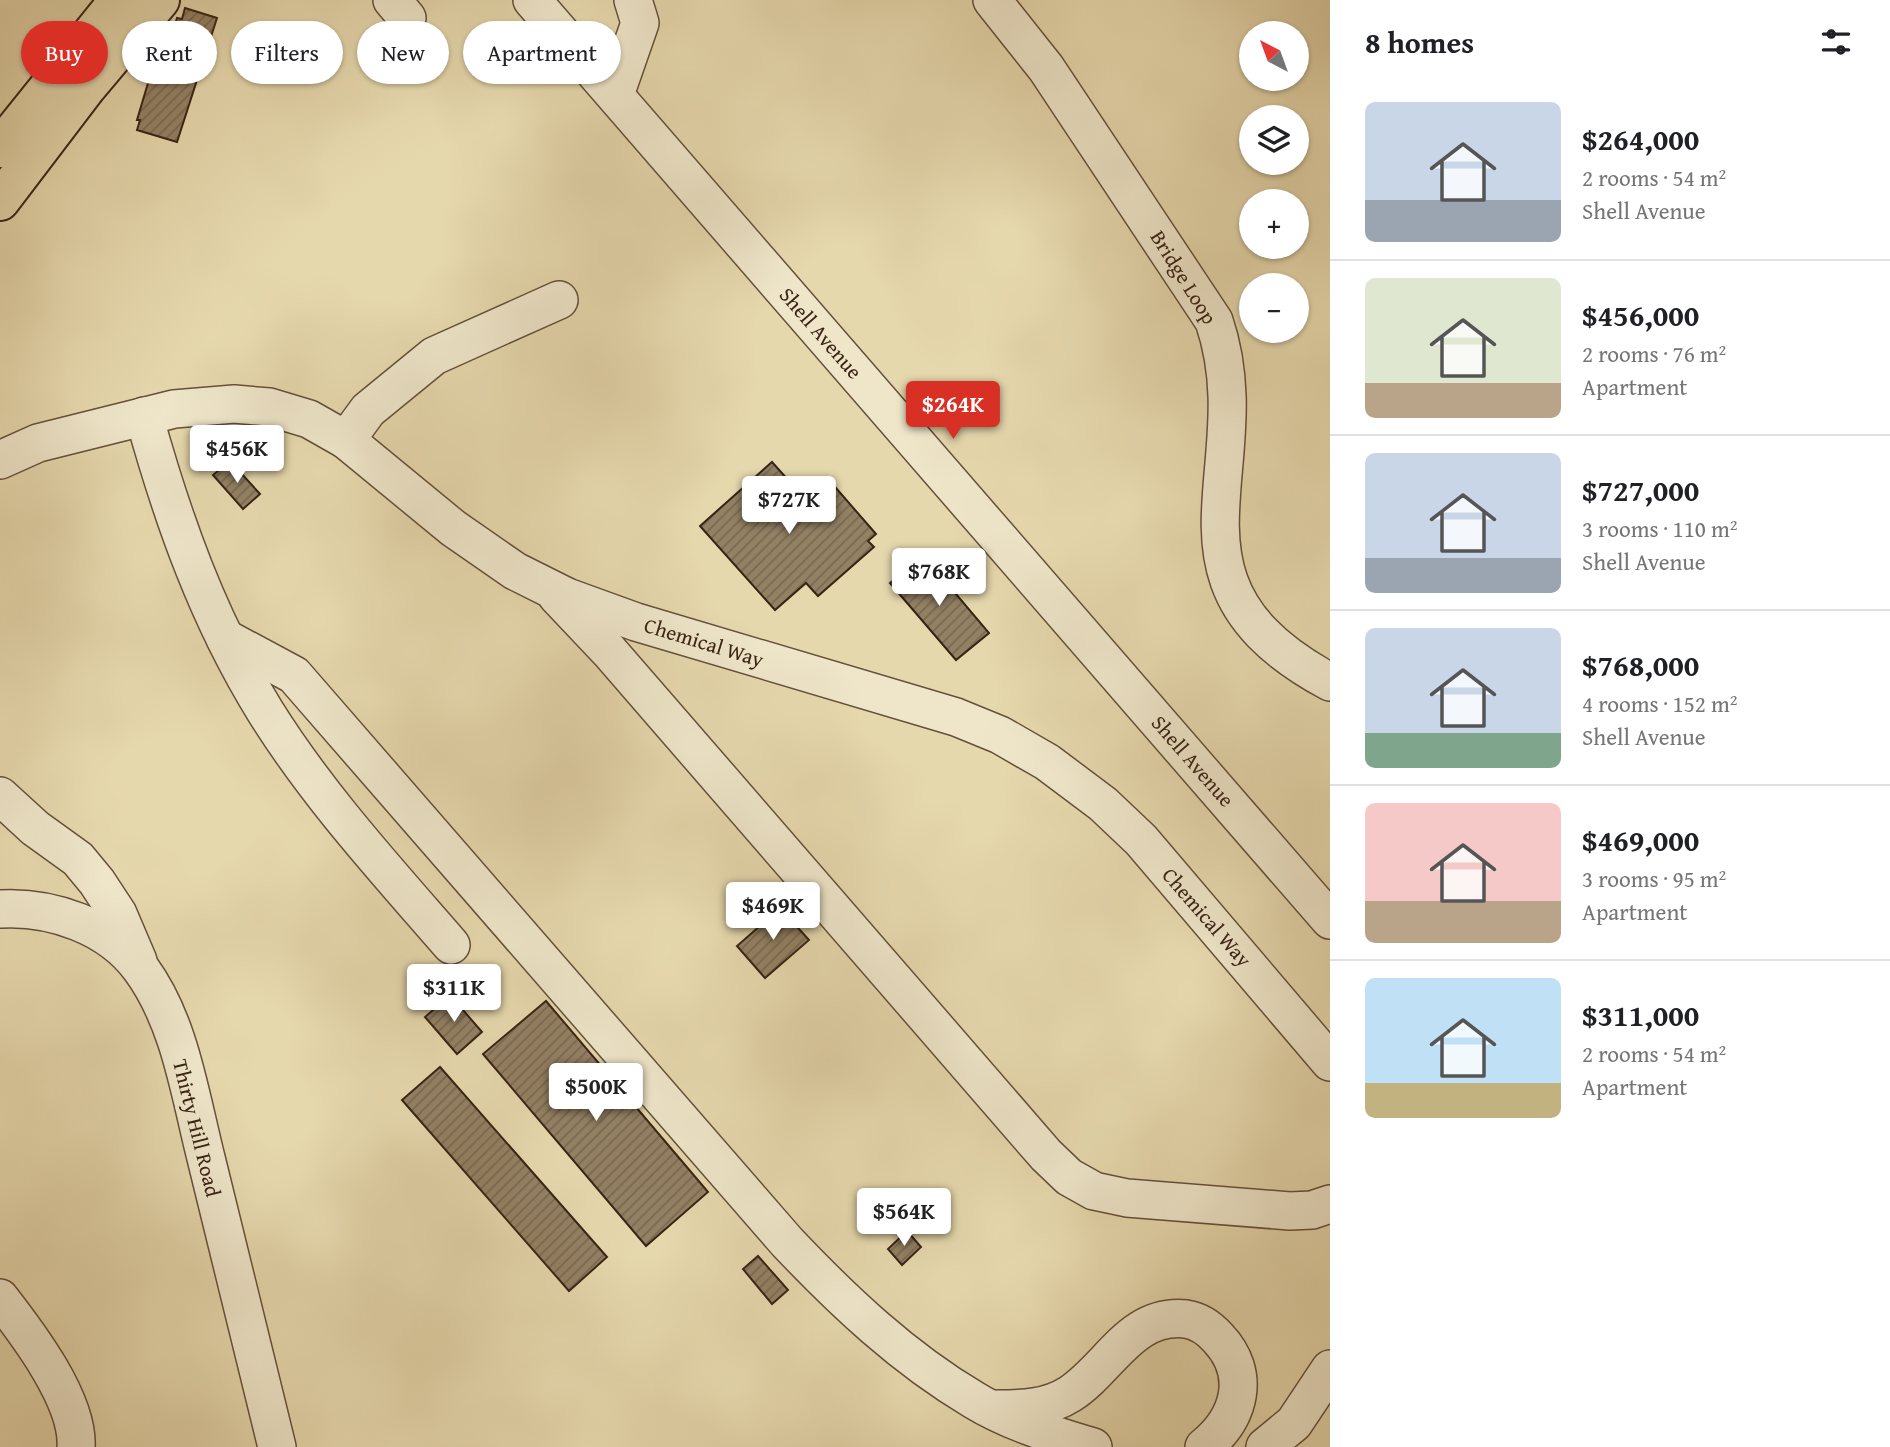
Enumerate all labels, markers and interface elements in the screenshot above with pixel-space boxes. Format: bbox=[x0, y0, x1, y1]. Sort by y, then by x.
text: 8 homes bbox=[1365, 20, 1474, 64]
chip: Buy bbox=[21, 21, 108, 84]
chip: Rent bbox=[122, 21, 217, 84]
chip: Filters bbox=[231, 21, 343, 84]
chip: New bbox=[357, 21, 449, 84]
chip: Apartment bbox=[463, 21, 621, 84]
north arrow bbox=[1239, 21, 1309, 91]
map controls bbox=[1239, 21, 1309, 343]
icon: filters bbox=[1817, 23, 1855, 61]
button: layers bbox=[1239, 105, 1309, 175]
text: $264,000 bbox=[1582, 117, 1699, 161]
icon: home bbox=[1421, 130, 1505, 214]
text: 2 rooms · 54 m² bbox=[1582, 161, 1726, 194]
button: + bbox=[1239, 189, 1309, 259]
text: Shell Avenue bbox=[1582, 194, 1706, 227]
street label: Bridge Loop bbox=[1143, 224, 1225, 330]
button: − bbox=[1239, 273, 1309, 343]
street label: Shell Avenue bbox=[772, 280, 870, 386]
text: $456,000 bbox=[1582, 293, 1699, 337]
icon: home bbox=[1421, 306, 1505, 390]
text: 2 rooms · 76 m² bbox=[1582, 337, 1726, 370]
text: Apartment bbox=[1582, 370, 1687, 403]
pin: $264K bbox=[904, 382, 1002, 441]
text: $264K bbox=[922, 387, 984, 420]
pin: $456K bbox=[188, 426, 286, 485]
text: $456K bbox=[206, 431, 268, 464]
text: $727,000 bbox=[1582, 468, 1699, 512]
pin: $727K bbox=[740, 476, 838, 536]
icon: home bbox=[1421, 481, 1505, 565]
text: $727K bbox=[758, 482, 820, 515]
text: 3 rooms · 110 m² bbox=[1582, 512, 1737, 545]
text: Shell Avenue bbox=[1582, 545, 1706, 578]
pin: $768K bbox=[890, 548, 988, 608]
text: $768K bbox=[908, 554, 970, 587]
street label: Chemical Way bbox=[641, 609, 768, 675]
text: $768,000 bbox=[1582, 643, 1699, 687]
icon: home bbox=[1421, 656, 1505, 740]
text: 4 rooms · 152 m² bbox=[1582, 687, 1737, 720]
street label: Shell Avenue bbox=[1144, 708, 1242, 814]
text: Shell Avenue bbox=[1582, 720, 1706, 753]
text: $469,000 bbox=[1582, 818, 1699, 862]
icon: home bbox=[1421, 831, 1505, 915]
street label: Chemical Way bbox=[1155, 860, 1259, 974]
text: 3 rooms · 95 m² bbox=[1582, 862, 1726, 895]
pin: $469K bbox=[724, 883, 822, 942]
text: $469K bbox=[742, 888, 804, 921]
text: Apartment bbox=[1582, 895, 1687, 928]
pin: $311K bbox=[405, 964, 503, 1024]
text: $311K bbox=[423, 970, 485, 1003]
text: $311,000 bbox=[1582, 993, 1699, 1037]
icon: home bbox=[1421, 1006, 1505, 1090]
text: 2 rooms · 54 m² bbox=[1582, 1037, 1726, 1070]
street label: Thirty Hill Road bbox=[165, 1056, 229, 1201]
pin: $500K bbox=[547, 1064, 645, 1123]
text: $500K bbox=[565, 1069, 627, 1102]
text: Apartment bbox=[1582, 1070, 1687, 1103]
pin: $564K bbox=[855, 1188, 953, 1248]
text: $564K bbox=[873, 1194, 935, 1227]

